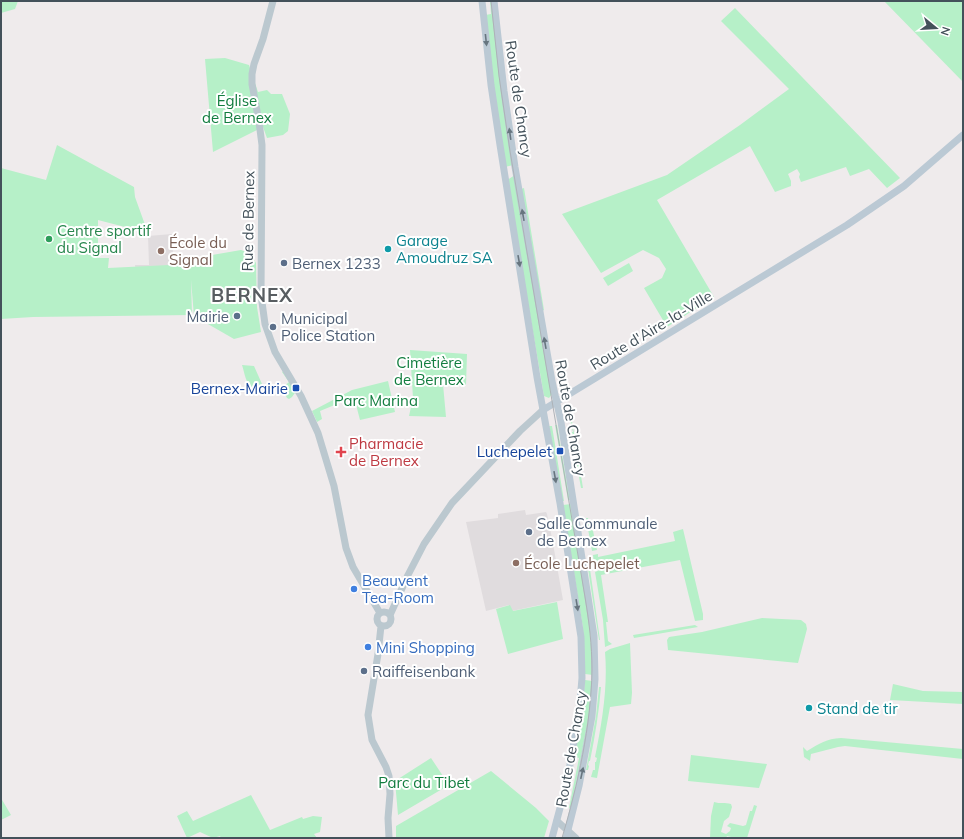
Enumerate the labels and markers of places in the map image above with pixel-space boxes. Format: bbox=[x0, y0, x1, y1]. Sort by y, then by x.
place label: Centre sportif du Signal bbox=[57, 221, 152, 257]
place label: Garage Amoudruz SA bbox=[396, 231, 493, 267]
place label: École du Signal bbox=[169, 233, 227, 269]
marker: Centre sportif du Signal bbox=[44, 234, 54, 244]
marker: Garage Amoudruz SA bbox=[383, 244, 393, 254]
marker: École du Signal bbox=[156, 246, 166, 256]
place label: Bernex 1233 bbox=[292, 254, 381, 273]
marker: Bernex 1233 bbox=[279, 258, 289, 268]
place label: Mairie bbox=[186, 307, 229, 326]
place label: Municipal Police Station bbox=[281, 309, 375, 345]
marker: Mairie bbox=[232, 311, 242, 321]
marker: Municipal Police Station bbox=[268, 322, 278, 332]
place label: Bernex-Mairie bbox=[191, 379, 288, 398]
marker: Bernex-Mairie bbox=[291, 383, 301, 393]
place label: Pharmacie de Bernex bbox=[349, 434, 423, 470]
place label: Luchepelet bbox=[477, 442, 552, 461]
marker: Luchepelet bbox=[555, 446, 565, 456]
marker: Pharmacie de Bernex bbox=[336, 447, 346, 457]
place label: Salle Communale de Bernex bbox=[537, 514, 657, 550]
marker: Salle Communale de Bernex bbox=[524, 527, 534, 537]
place label: École Luchepelet bbox=[524, 554, 639, 573]
marker: École Luchepelet bbox=[511, 558, 521, 568]
place label: Beauvent Tea-Room bbox=[362, 571, 434, 607]
marker: Beauvent Tea-Room bbox=[349, 584, 359, 594]
place label: Mini Shopping bbox=[376, 638, 475, 657]
marker: Mini Shopping bbox=[363, 642, 373, 652]
place label: Raiffeisenbank bbox=[372, 662, 476, 681]
marker: Raiffeisenbank bbox=[359, 666, 369, 676]
place label: Stand de tir bbox=[817, 699, 898, 718]
marker: Stand de tir bbox=[804, 703, 814, 713]

